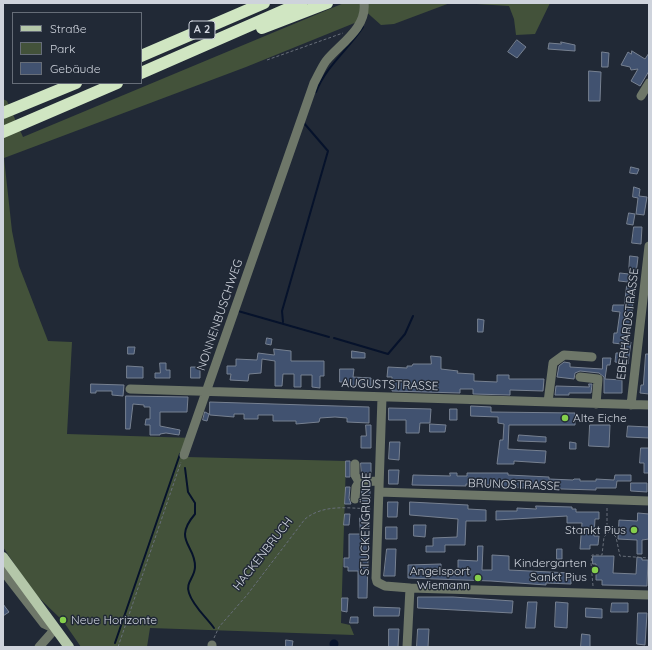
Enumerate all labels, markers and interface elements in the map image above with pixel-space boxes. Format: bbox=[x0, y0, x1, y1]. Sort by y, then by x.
legend bbox=[12, 12, 142, 84]
text: Straße bbox=[50, 21, 87, 36]
road number: A 2 bbox=[189, 21, 215, 39]
text: Park bbox=[50, 41, 75, 56]
text: Gebäude bbox=[50, 61, 100, 76]
street label: NONNENBUSCHWEG bbox=[194, 257, 246, 373]
street label: EBERHARDSTRASSE bbox=[614, 267, 642, 381]
street label: AUGUSTSTRASSE bbox=[341, 376, 439, 394]
place label: Alte Eiche bbox=[573, 411, 627, 425]
marker: Alte Eiche bbox=[560, 413, 570, 423]
street label: STUCKENGRÜNDE bbox=[358, 472, 374, 576]
street label: BRUNOSTRASSE bbox=[468, 476, 560, 494]
street label: HACKENBRUCH bbox=[230, 515, 296, 593]
place label: Stankt Pius bbox=[565, 523, 626, 537]
marker: Stankt Pius bbox=[629, 525, 639, 535]
place label: Kindergarten Sankt Pius bbox=[514, 556, 587, 584]
place label: Angelsport Wiemann bbox=[410, 564, 470, 592]
marker: Kindergarten Sankt Pius bbox=[590, 565, 600, 575]
marker: Angelsport Wiemann bbox=[473, 573, 483, 583]
place label: Neue Horizonte bbox=[71, 613, 157, 627]
marker: Neue Horizonte bbox=[58, 615, 68, 625]

